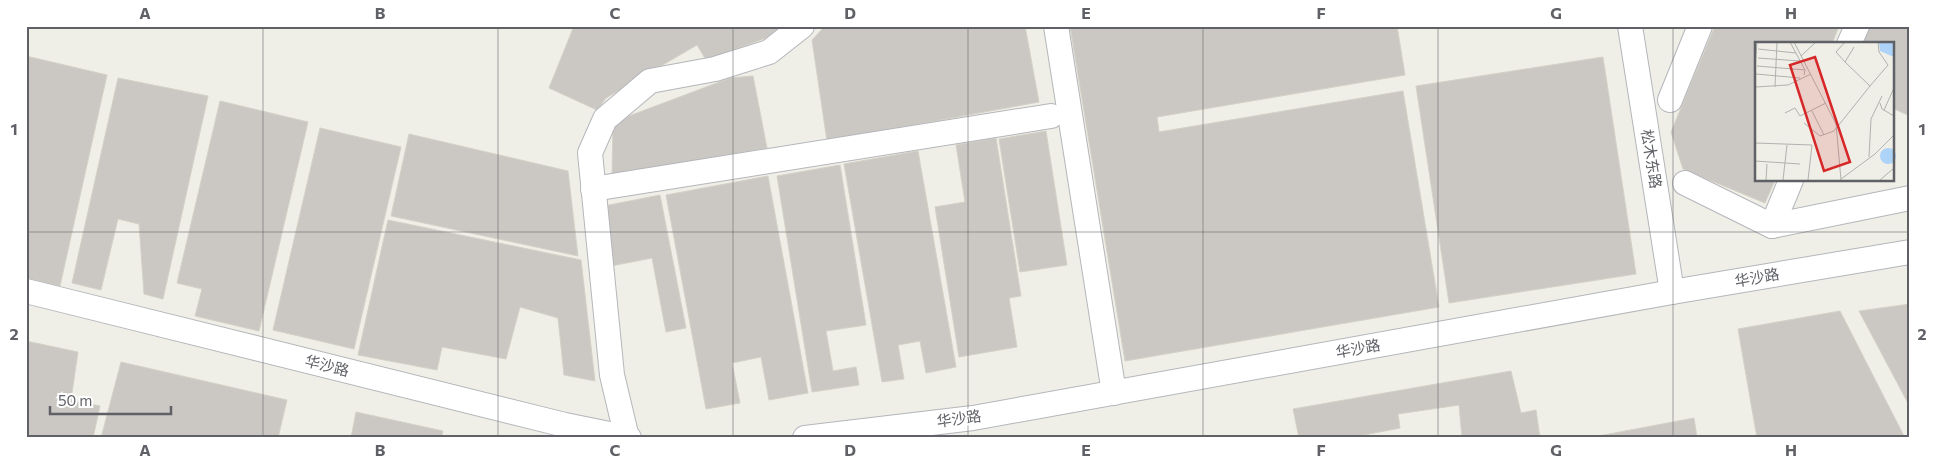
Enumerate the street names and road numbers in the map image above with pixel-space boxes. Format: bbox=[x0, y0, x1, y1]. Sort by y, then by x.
street label: 松木东路 bbox=[1638, 128, 1666, 190]
street label: 华沙路 bbox=[1733, 264, 1781, 290]
street label: 华沙路 bbox=[1334, 335, 1382, 361]
street label: 华沙路 bbox=[303, 351, 351, 379]
street label: 华沙路 bbox=[935, 406, 982, 430]

